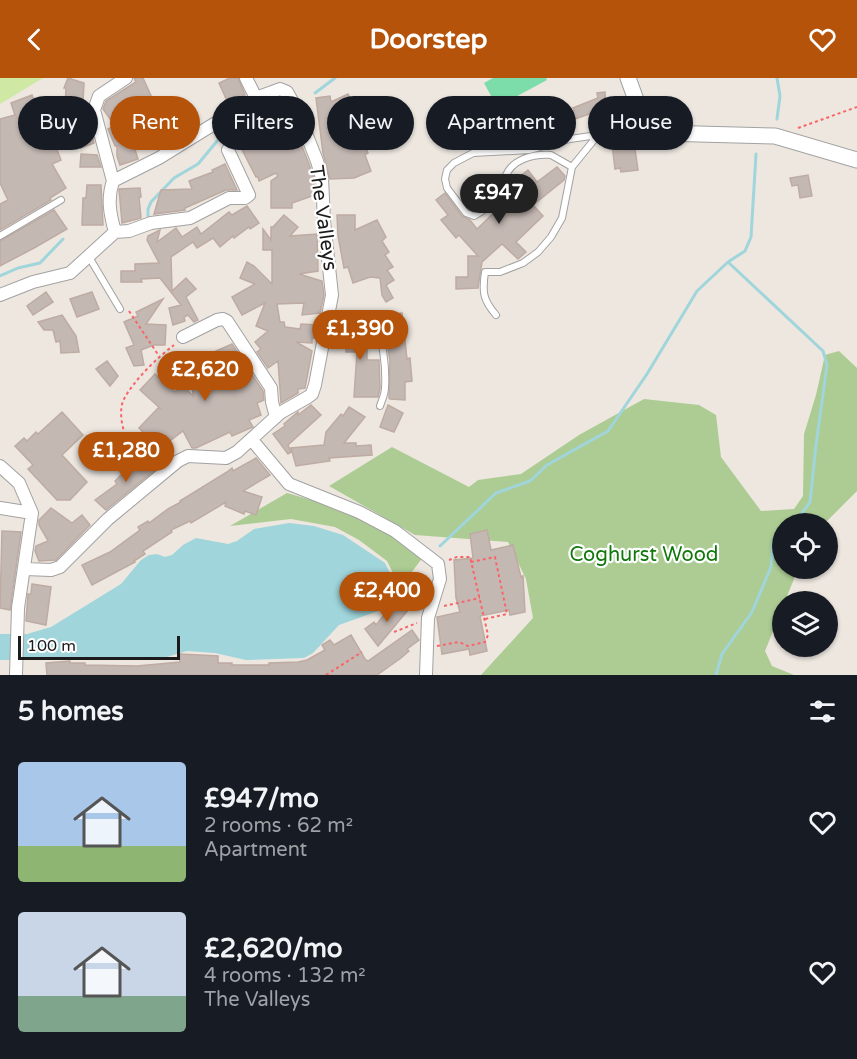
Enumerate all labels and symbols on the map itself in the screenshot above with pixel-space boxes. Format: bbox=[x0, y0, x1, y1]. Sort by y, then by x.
street label: The Valleys bbox=[304, 164, 342, 272]
pin: £947 bbox=[463, 174, 535, 225]
pin: £1,390 bbox=[311, 310, 409, 361]
pin: £2,620 bbox=[156, 351, 254, 402]
pin: £1,280 bbox=[77, 432, 175, 483]
park label: Coghurst Wood bbox=[570, 543, 718, 567]
pin: £2,400 bbox=[338, 572, 436, 623]
scale bar bbox=[18, 633, 180, 660]

